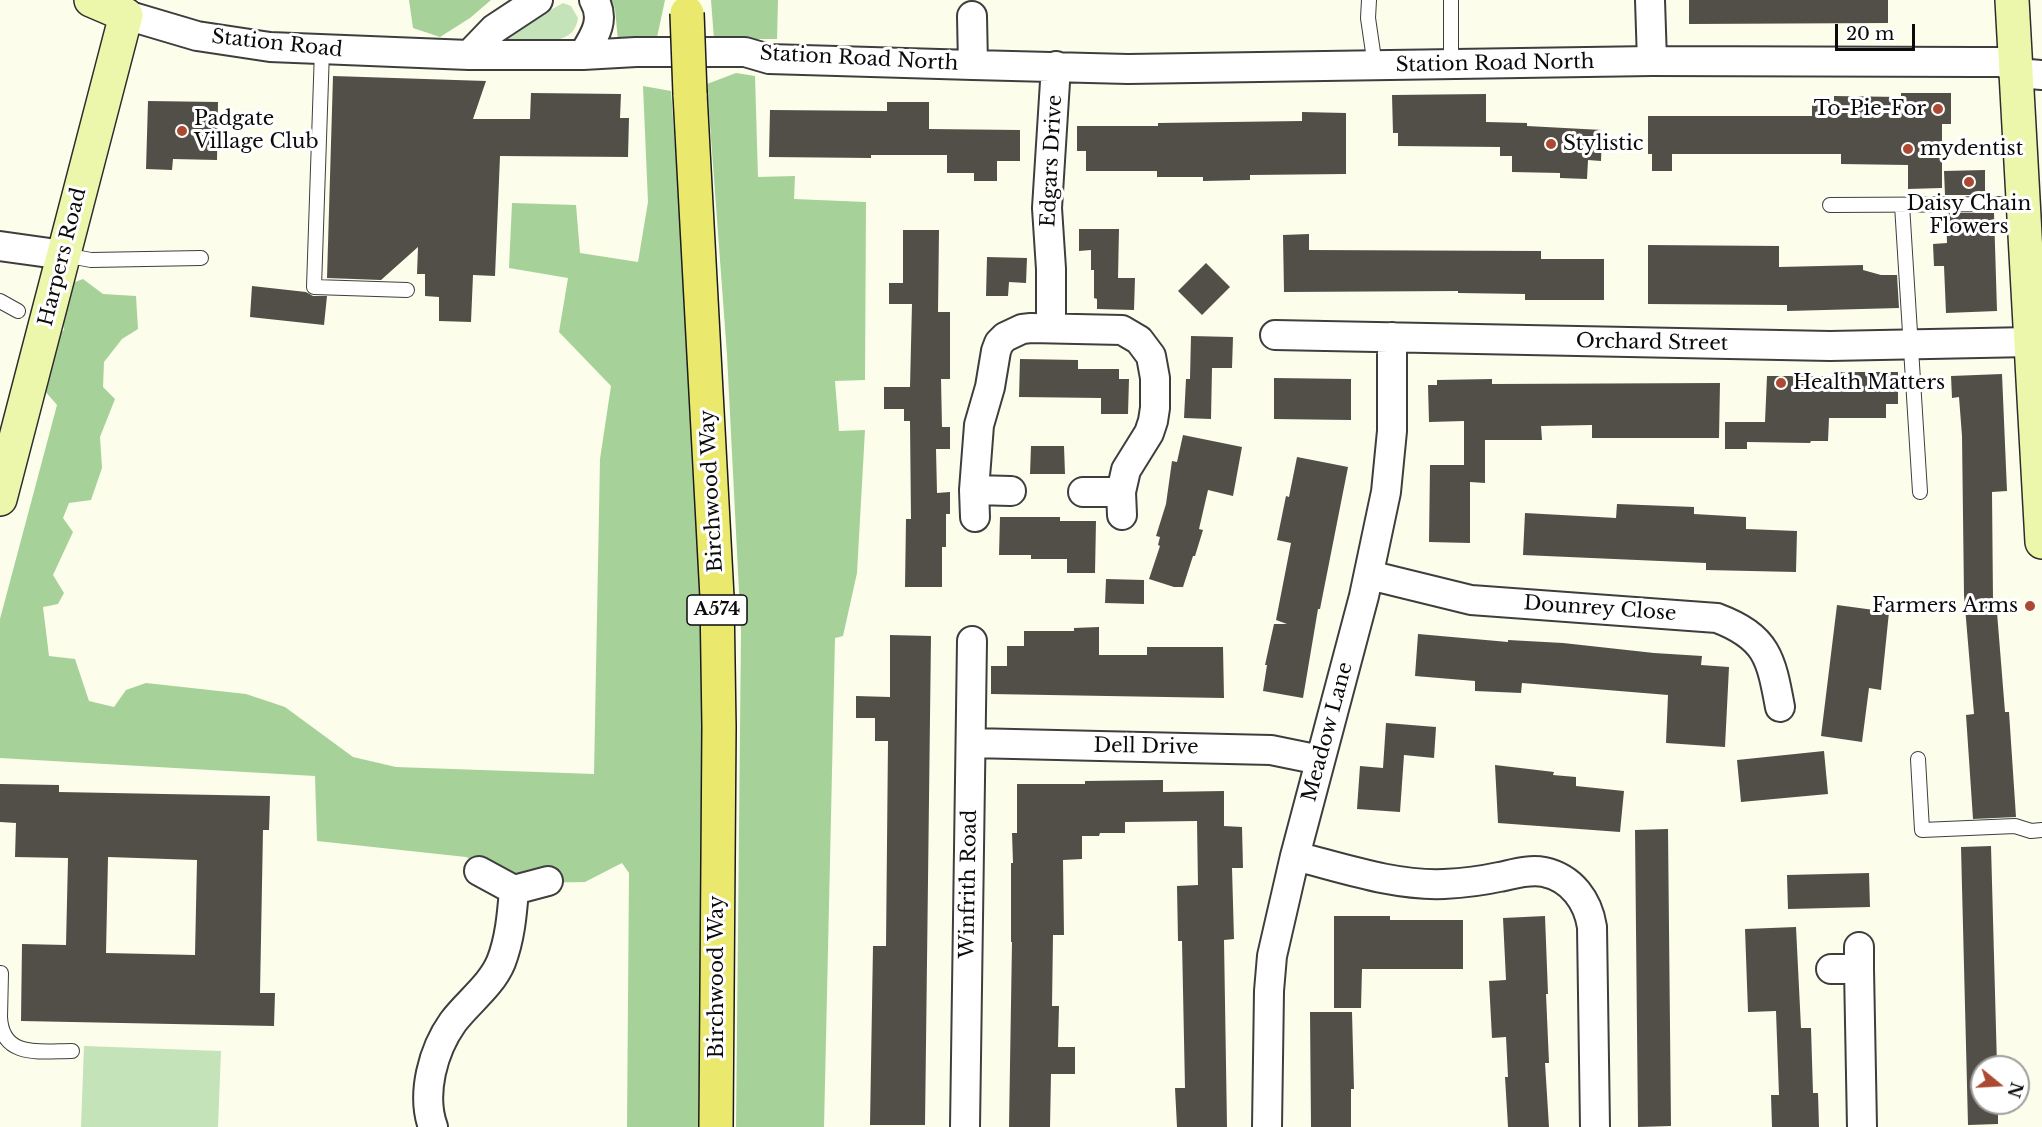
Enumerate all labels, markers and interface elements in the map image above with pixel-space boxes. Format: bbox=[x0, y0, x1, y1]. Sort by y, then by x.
scale bar bbox=[1838, 12, 1918, 50]
text: 20 m bbox=[1846, 23, 1894, 45]
street label: Station Road bbox=[210, 25, 344, 63]
street label: Station Road North bbox=[759, 42, 959, 76]
street label: Station Road North bbox=[1395, 50, 1595, 78]
street label: Edgars Drive bbox=[1037, 94, 1067, 228]
place label: To-Pie-For bbox=[1814, 97, 1926, 121]
marker: To-Pie-For bbox=[1931, 102, 1945, 116]
place label: Padgate Village Club bbox=[194, 107, 318, 154]
marker: Padgate Village Club bbox=[175, 124, 189, 138]
place label: Stylistic bbox=[1563, 132, 1643, 156]
marker: Stylistic bbox=[1544, 137, 1558, 151]
place label: mydentist bbox=[1920, 137, 2023, 161]
marker: mydentist bbox=[1901, 142, 1915, 156]
marker: Daisy Chain Flowers bbox=[1962, 175, 1976, 189]
street label: Harpers Road bbox=[34, 185, 92, 329]
place label: Daisy Chain Flowers bbox=[1907, 192, 2031, 239]
street label: Orchard Street bbox=[1576, 330, 1728, 356]
place label: Health Matters bbox=[1793, 371, 1945, 395]
marker: Health Matters bbox=[1774, 376, 1788, 390]
street label: Birchwood Way bbox=[696, 409, 728, 573]
street label: Dounrey Close bbox=[1523, 592, 1677, 626]
place label: Farmers Arms bbox=[1872, 594, 2018, 618]
road number: A574 bbox=[687, 595, 747, 625]
marker: Farmers Arms bbox=[2023, 599, 2037, 613]
street label: Meadow Lane bbox=[1298, 660, 1358, 804]
street label: Dell Drive bbox=[1093, 734, 1199, 760]
street label: Winfrith Road bbox=[956, 809, 982, 959]
street label: Birchwood Way bbox=[705, 896, 729, 1058]
north arrow bbox=[1970, 1055, 2030, 1115]
text: N bbox=[2003, 1080, 2027, 1100]

